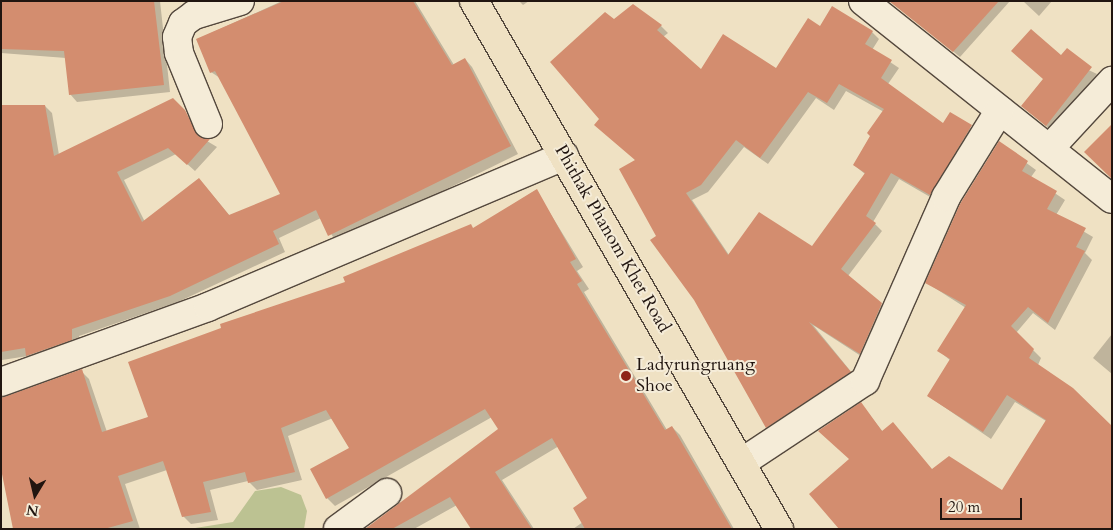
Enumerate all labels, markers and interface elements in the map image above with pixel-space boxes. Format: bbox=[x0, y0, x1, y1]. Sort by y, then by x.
street label: Phithak Phanom Khet Road bbox=[549, 141, 675, 337]
place label: Ladyrungruang Shoe bbox=[636, 355, 755, 398]
marker: Ladyrungruang Shoe bbox=[620, 370, 632, 382]
north arrow bbox=[10, 470, 60, 520]
scale bar bbox=[943, 488, 1026, 520]
text: 20 m bbox=[948, 497, 980, 517]
text: N bbox=[25, 500, 40, 521]

